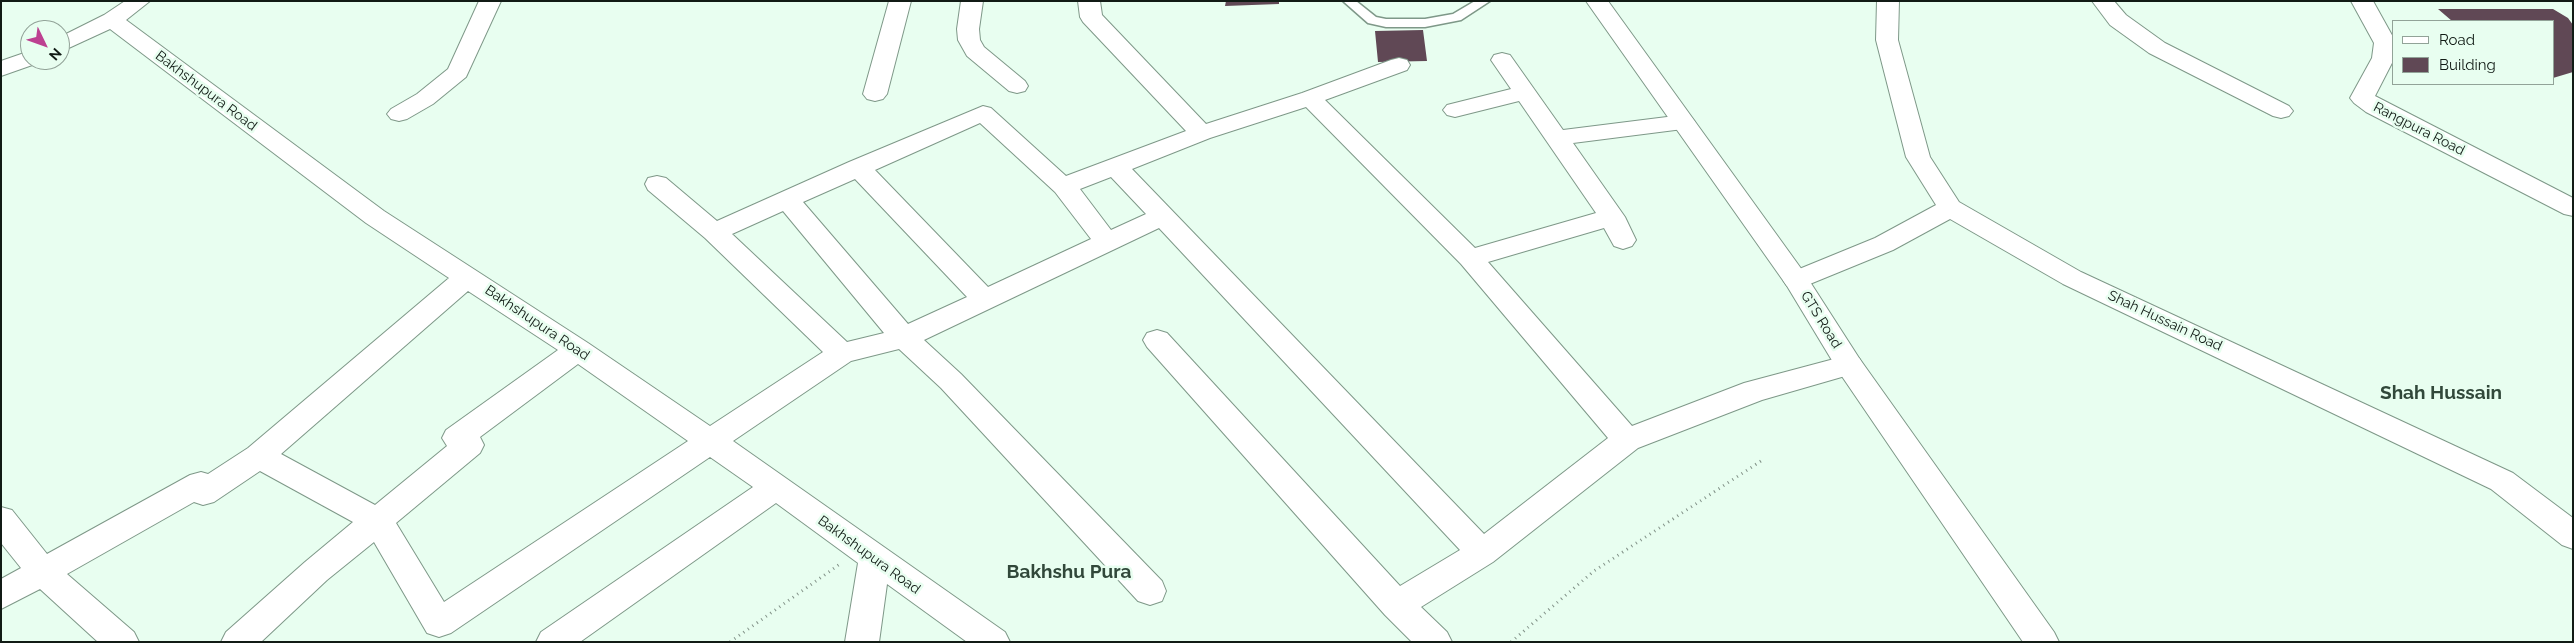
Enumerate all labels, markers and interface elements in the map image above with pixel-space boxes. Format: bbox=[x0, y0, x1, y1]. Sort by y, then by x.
north arrow bbox=[20, 20, 70, 70]
legend bbox=[2392, 20, 2554, 85]
text: Road bbox=[2439, 31, 2475, 49]
text: N bbox=[46, 45, 65, 64]
street label: Bakhshupura Road bbox=[152, 47, 260, 135]
text: Building bbox=[2439, 56, 2496, 74]
street label: Rangpura Road bbox=[2371, 99, 2467, 159]
street label: Bakhshupura Road bbox=[482, 282, 592, 364]
street label: Shah Hussain Road bbox=[2105, 287, 2225, 355]
street label: GTS Road bbox=[1797, 288, 1845, 352]
district label: Shah Hussain bbox=[2380, 382, 2502, 404]
street label: Bakhshupura Road bbox=[815, 512, 923, 598]
district label: Bakhshu Pura bbox=[1007, 561, 1131, 583]

